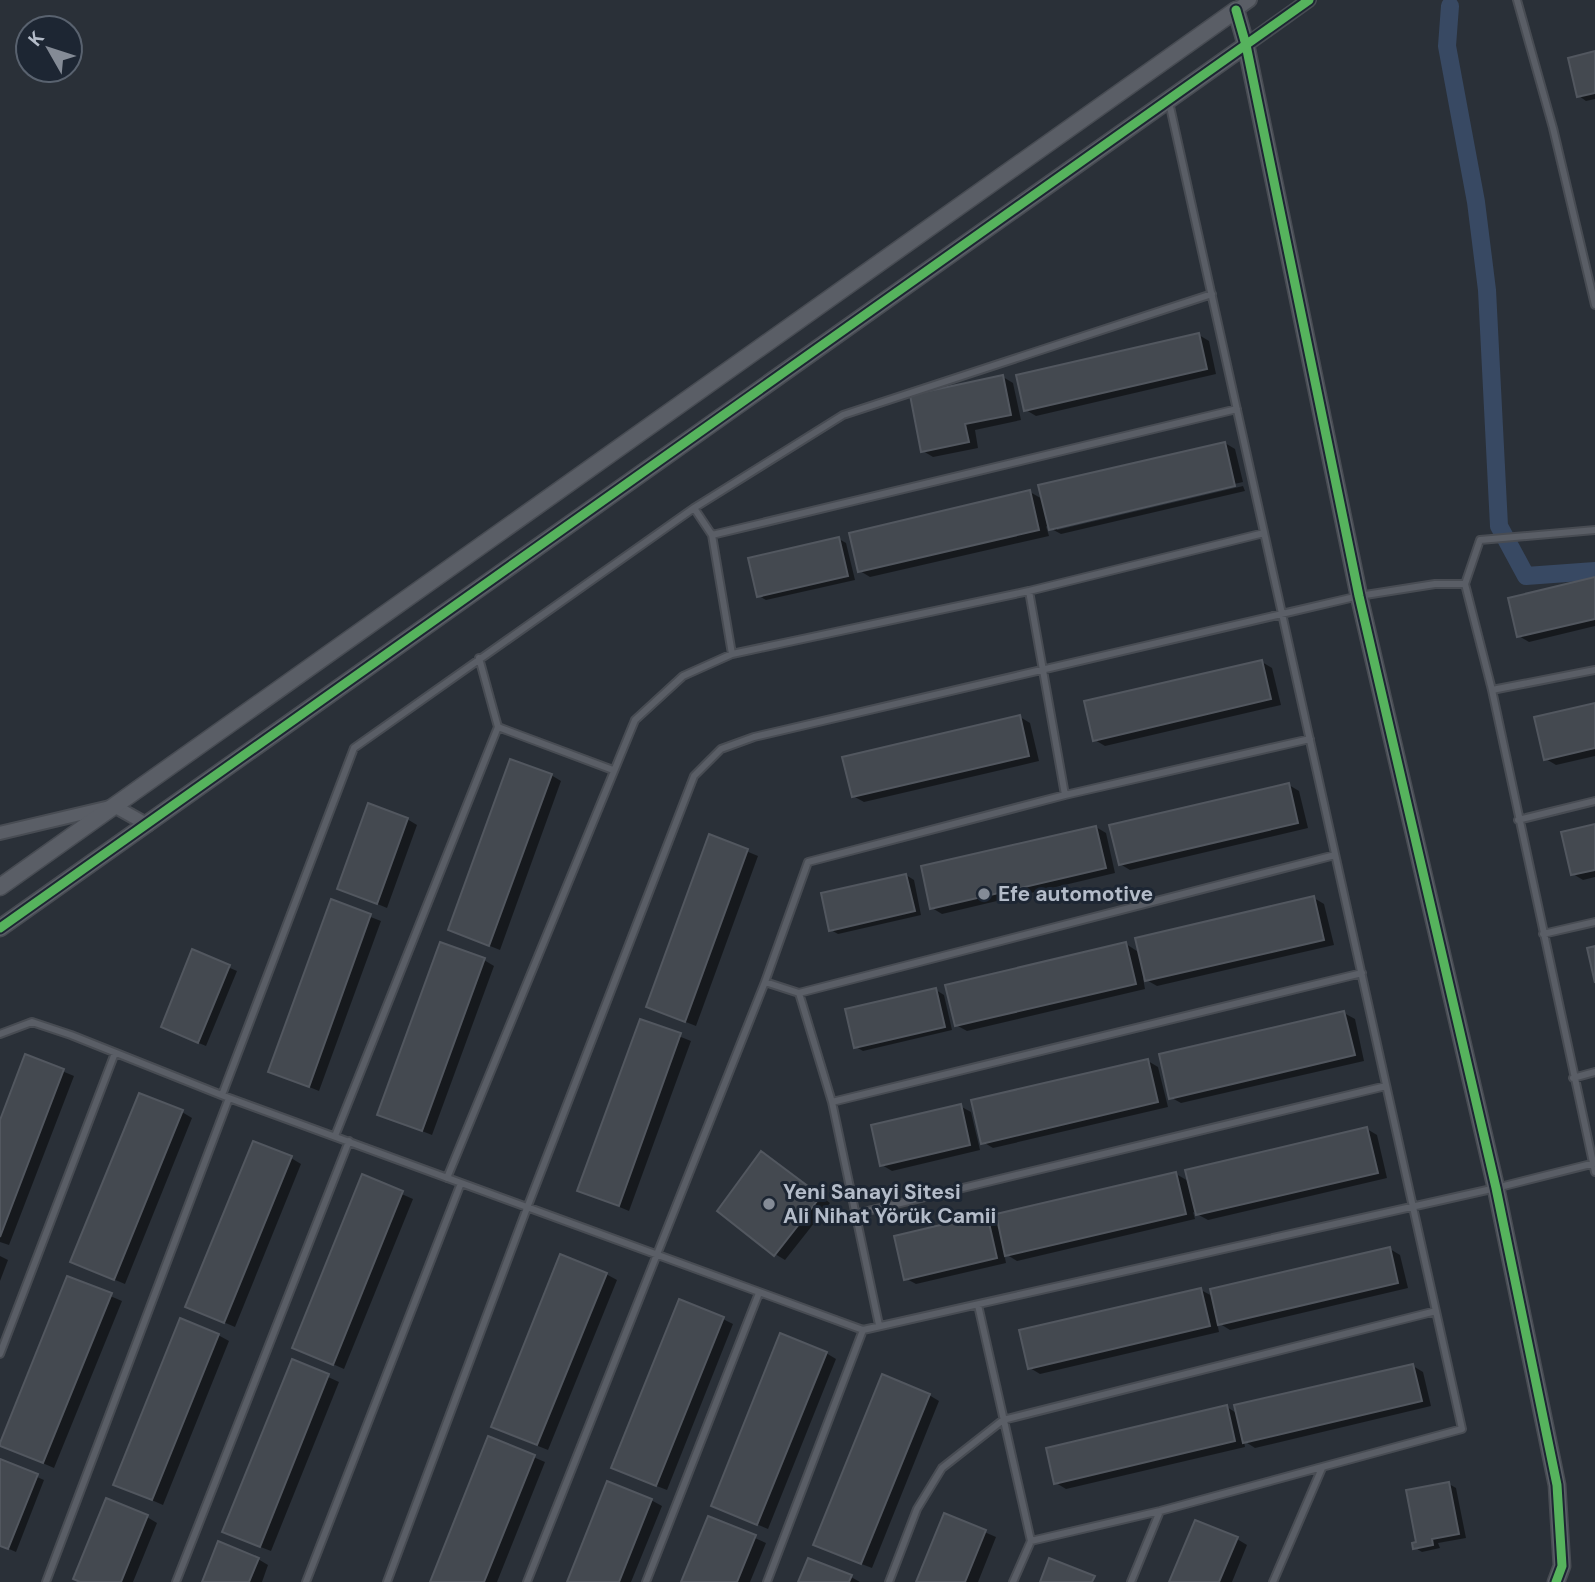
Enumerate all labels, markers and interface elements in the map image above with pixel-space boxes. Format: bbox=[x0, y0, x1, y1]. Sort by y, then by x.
north arrow bbox=[14, 14, 84, 84]
text: K bbox=[23, 26, 50, 51]
place label: Efe automotive bbox=[998, 880, 1153, 908]
marker: Efe automotive bbox=[976, 886, 992, 902]
place label: Yeni Sanayi Sitesi Ali Nihat Yörük Camii bbox=[783, 1178, 996, 1230]
marker: Yeni Sanayi Sitesi Ali Nihat Yörük Camii bbox=[761, 1196, 777, 1212]

